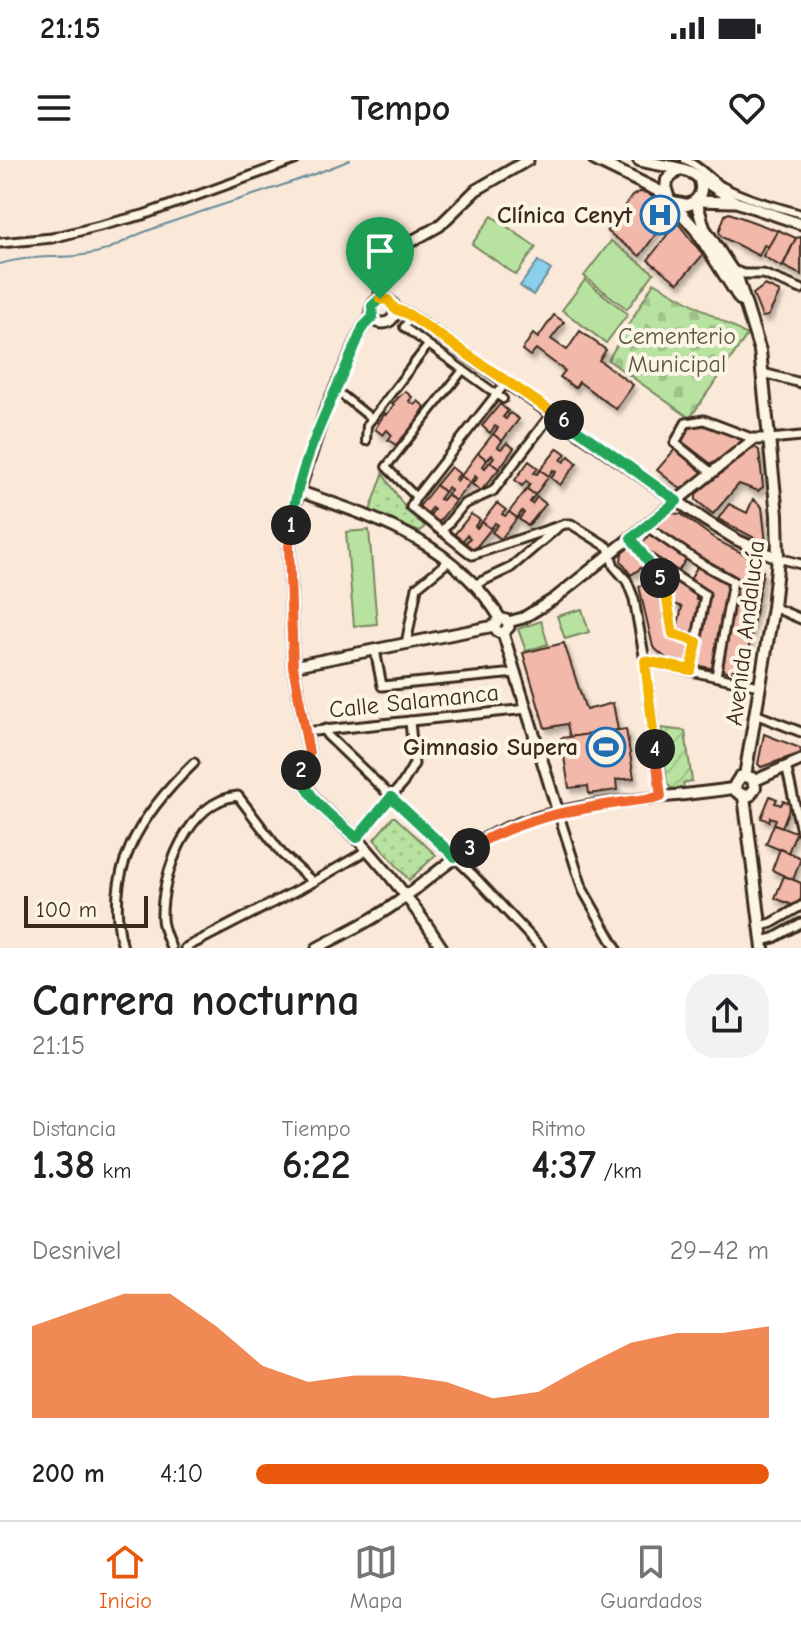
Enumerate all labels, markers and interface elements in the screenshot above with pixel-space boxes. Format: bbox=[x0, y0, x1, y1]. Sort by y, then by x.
text: 21:15 bbox=[40, 11, 101, 46]
icon: menu bbox=[32, 86, 76, 130]
icon: heart bbox=[725, 86, 769, 130]
text: Tempo bbox=[351, 88, 450, 129]
hospital icon: Clínica Cenyt bbox=[639, 194, 681, 236]
place label: Clínica Cenyt bbox=[497, 201, 633, 229]
pin bbox=[346, 217, 414, 299]
icon: arrive bbox=[358, 229, 402, 273]
park label: Cementerio Municipal bbox=[618, 322, 736, 378]
pin: 6 bbox=[544, 400, 584, 440]
text: 6 bbox=[558, 407, 570, 433]
pin: 1 bbox=[271, 505, 311, 545]
text: 1 bbox=[287, 512, 295, 538]
street label: Avenida Andalucía bbox=[720, 539, 770, 727]
pin: 5 bbox=[640, 558, 680, 598]
text: 5 bbox=[654, 565, 666, 591]
street label: Calle Salamanca bbox=[328, 678, 500, 724]
sports icon: Gimnasio Supera bbox=[585, 726, 627, 768]
pin: 4 bbox=[635, 729, 675, 769]
place label: Gimnasio Supera bbox=[403, 733, 578, 761]
text: 4 bbox=[650, 736, 660, 762]
pin: 2 bbox=[281, 750, 321, 790]
text: 2 bbox=[296, 757, 306, 783]
pin: 3 bbox=[450, 828, 490, 868]
text: 3 bbox=[465, 835, 475, 861]
scale bar bbox=[24, 892, 148, 928]
text: 100 m bbox=[36, 897, 97, 923]
button: share bbox=[685, 974, 769, 1058]
text: Carrera nocturna bbox=[32, 975, 360, 1026]
text: 21:15 bbox=[32, 1031, 85, 1061]
text: Distancia bbox=[32, 1116, 116, 1142]
text: Tiempo bbox=[282, 1116, 351, 1142]
text: Ritmo bbox=[531, 1116, 586, 1142]
text: 1.38 bbox=[32, 1142, 95, 1188]
text: 6:22 bbox=[282, 1142, 351, 1188]
text: 4:37 bbox=[531, 1142, 596, 1188]
text: km bbox=[95, 1158, 131, 1184]
text: /km bbox=[596, 1158, 642, 1184]
text: Desnivel bbox=[32, 1236, 122, 1266]
text: 29–42 m bbox=[670, 1236, 769, 1266]
text: 200 m bbox=[32, 1459, 105, 1489]
text: 4:10 bbox=[160, 1459, 203, 1489]
tab: Inicio bbox=[99, 1540, 152, 1614]
tab: Mapa bbox=[350, 1540, 403, 1614]
tab: Guardados bbox=[600, 1540, 702, 1614]

